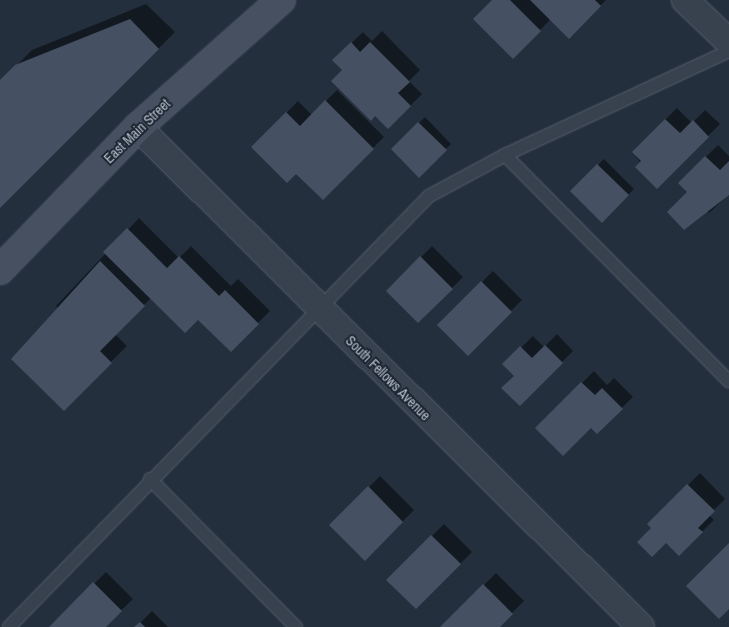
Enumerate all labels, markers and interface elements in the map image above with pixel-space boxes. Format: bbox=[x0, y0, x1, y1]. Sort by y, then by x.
street label: East Main Street bbox=[100, 95, 174, 167]
street label: South Fellows Avenue bbox=[342, 332, 434, 424]

